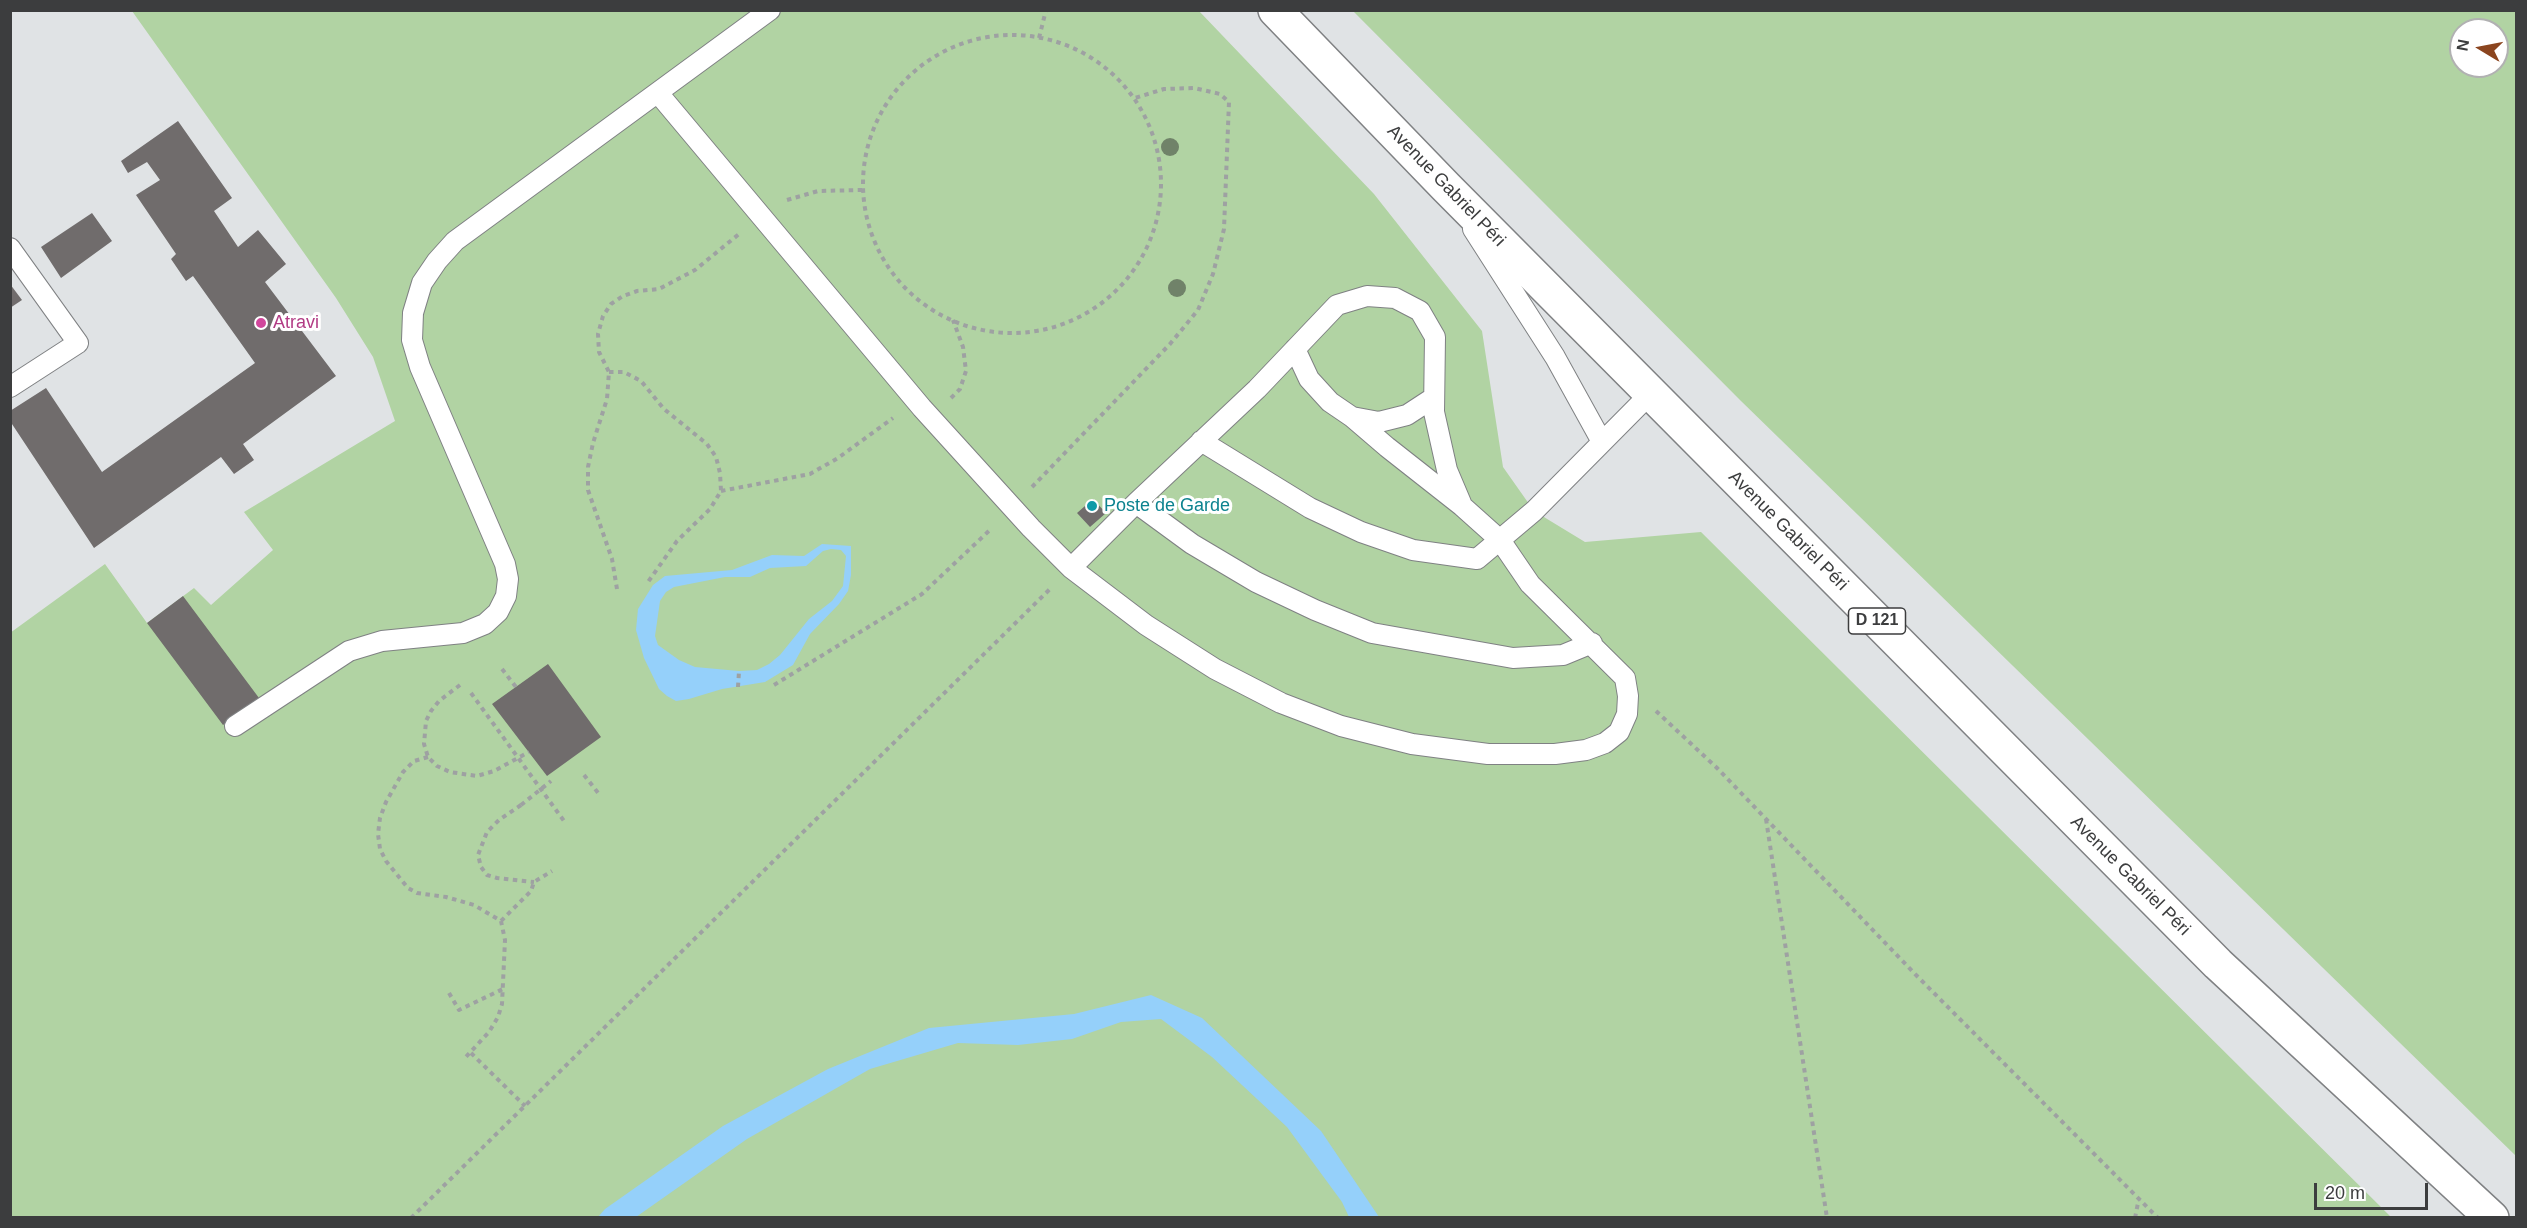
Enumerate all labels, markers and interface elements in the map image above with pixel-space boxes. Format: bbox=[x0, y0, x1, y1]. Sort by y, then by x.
north arrow bbox=[2449, 18, 2509, 78]
text: N bbox=[2453, 38, 2472, 52]
street label: Avenue Gabriel Péri bbox=[1382, 121, 1510, 251]
place label: Atravi bbox=[273, 312, 319, 334]
marker: Atravi bbox=[254, 316, 268, 330]
street label: Avenue Gabriel Péri bbox=[1724, 467, 1852, 595]
place label: Poste de Garde bbox=[1104, 495, 1230, 517]
marker: Poste de Garde bbox=[1085, 499, 1099, 513]
road number: D 121 bbox=[1848, 608, 1906, 634]
street label: Avenue Gabriel Péri bbox=[2066, 812, 2194, 940]
scale bar bbox=[2317, 1171, 2431, 1209]
text: 20 m bbox=[2325, 1183, 2365, 1203]

